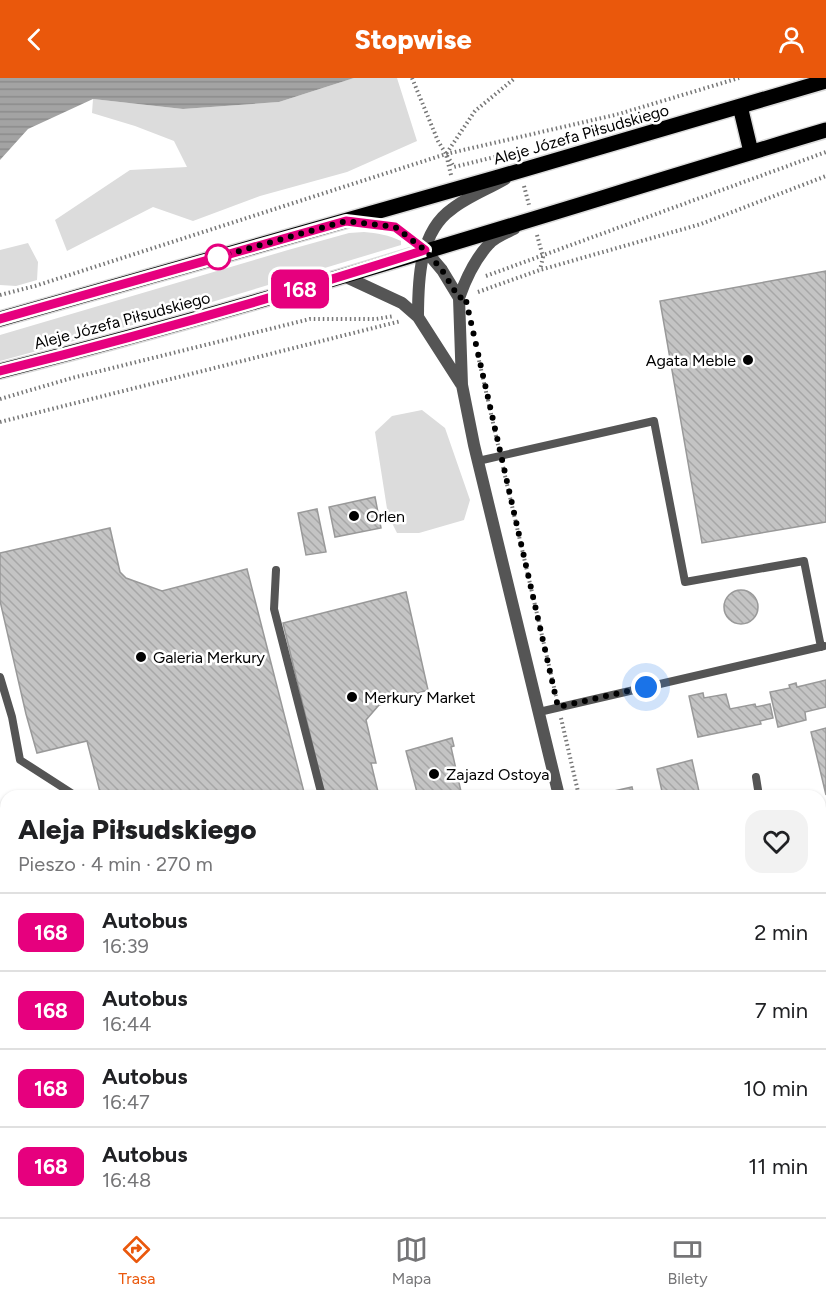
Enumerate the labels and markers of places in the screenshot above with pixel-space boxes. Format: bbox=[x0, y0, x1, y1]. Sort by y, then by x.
unlabelled marker bbox=[205, 244, 231, 270]
place label: Agata Meble bbox=[646, 351, 736, 370]
marker: Agata Meble bbox=[741, 353, 755, 367]
place label: Orlen bbox=[366, 507, 405, 526]
marker: Orlen bbox=[347, 509, 361, 523]
place label: Galeria Merkury bbox=[153, 648, 266, 667]
marker: Galeria Merkury bbox=[134, 650, 148, 664]
place label: Merkury Market bbox=[364, 688, 476, 707]
marker: Merkury Market bbox=[345, 690, 359, 704]
place label: Zajazd Ostoya bbox=[446, 765, 549, 784]
marker: Zajazd Ostoya bbox=[427, 767, 441, 781]

